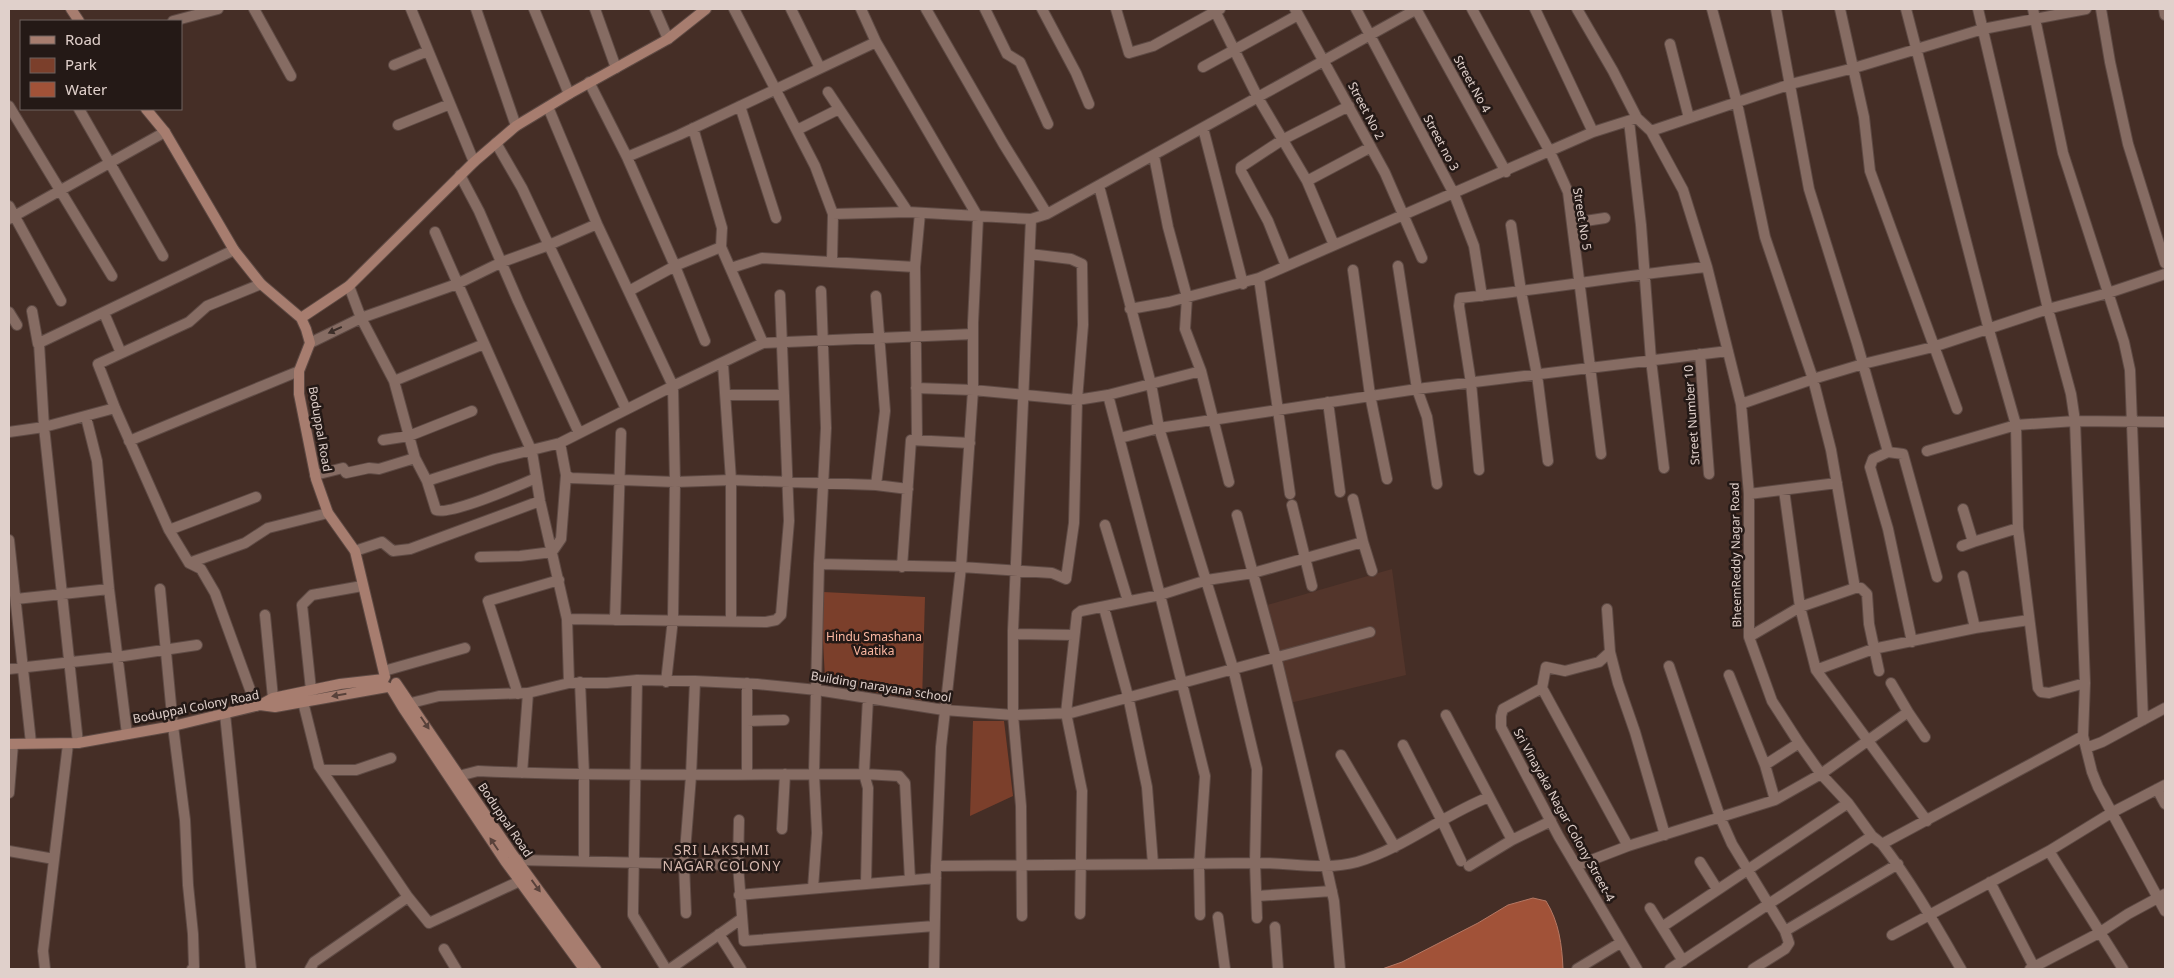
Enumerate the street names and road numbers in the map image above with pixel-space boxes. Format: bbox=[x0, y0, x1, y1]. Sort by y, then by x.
street label: Street No 4 bbox=[1450, 52, 1495, 116]
street label: Street No 2 bbox=[1344, 79, 1389, 143]
street label: Street no 3 bbox=[1420, 112, 1463, 174]
street label: Street No 5 bbox=[1569, 186, 1596, 251]
street label: Street Number 10 bbox=[1680, 364, 1703, 466]
street label: Boduppal Road bbox=[305, 385, 336, 473]
street label: BheemReddy Nagar Road bbox=[1726, 482, 1745, 628]
street label: Building narayana school bbox=[810, 667, 953, 706]
street label: Boduppal Colony Road bbox=[131, 686, 260, 727]
street label: Sri Vinayaka Nagar Colony Street-4 bbox=[1510, 725, 1619, 904]
street label: Boduppal Road bbox=[474, 779, 537, 860]

